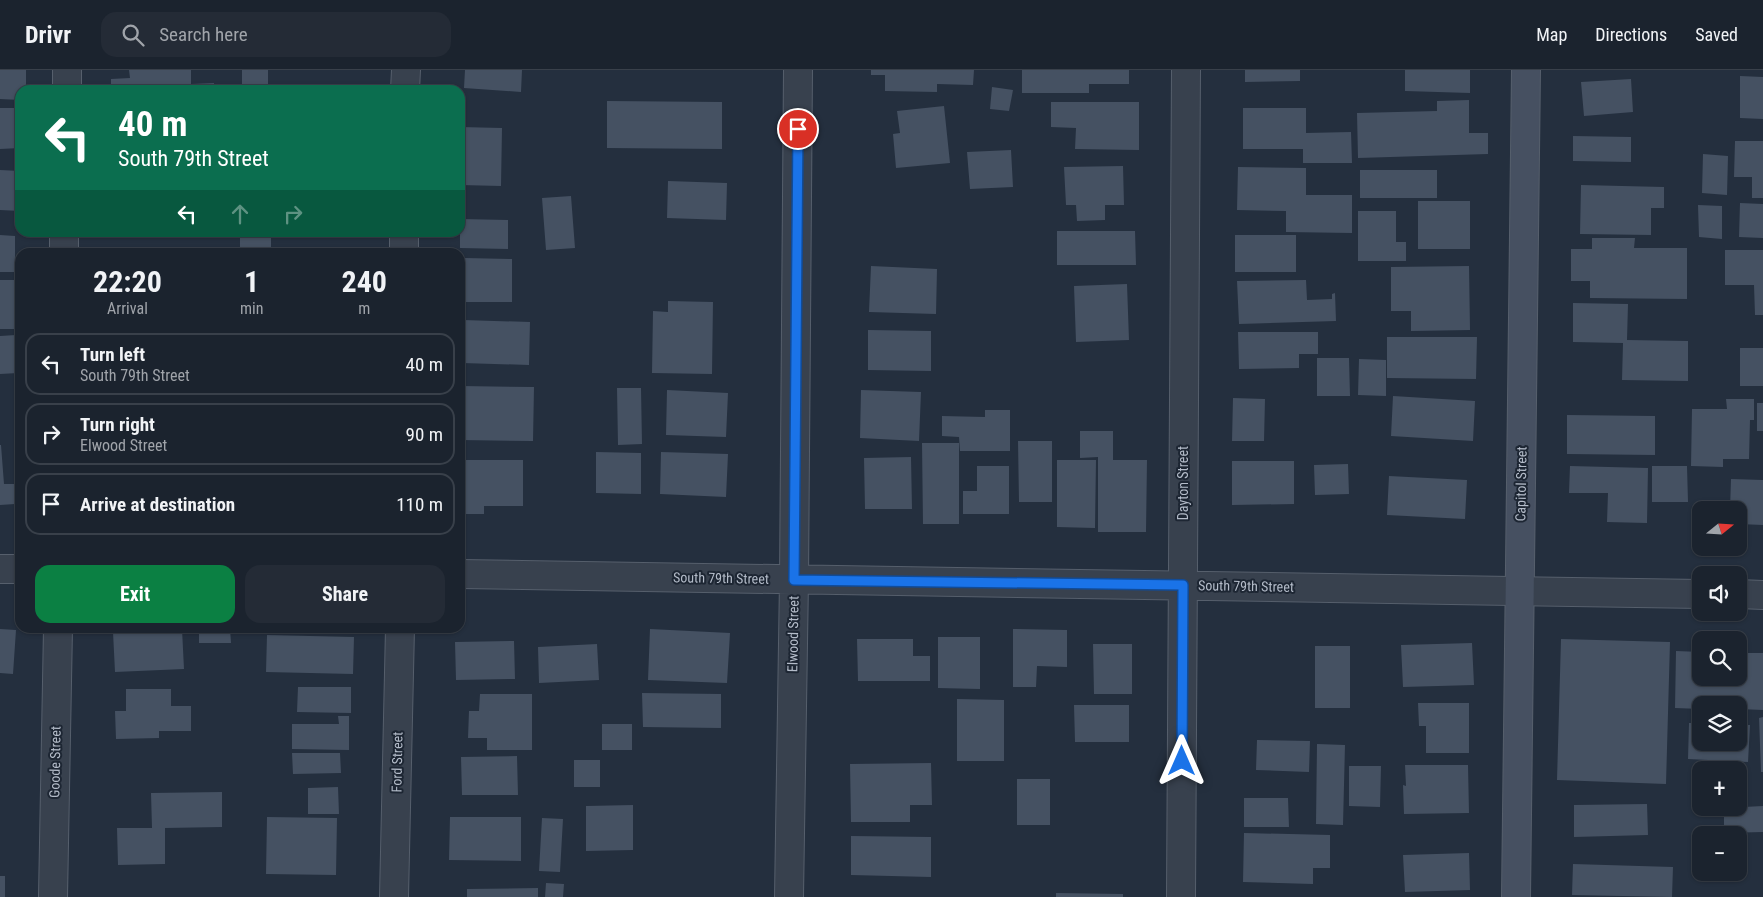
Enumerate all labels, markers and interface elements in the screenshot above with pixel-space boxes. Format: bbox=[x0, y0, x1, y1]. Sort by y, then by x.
search box bbox=[101, 12, 451, 57]
text: Drivr bbox=[25, 21, 71, 49]
icon: search bbox=[119, 21, 147, 49]
text: Search here bbox=[159, 23, 248, 46]
text: Map bbox=[1536, 24, 1567, 45]
text: Directions bbox=[1595, 24, 1667, 45]
text: Saved bbox=[1695, 24, 1738, 45]
text: 40 m bbox=[118, 104, 187, 145]
icon: left bbox=[35, 105, 100, 170]
pin bbox=[777, 108, 819, 150]
icon: arrive bbox=[784, 115, 812, 143]
text: South 79th Street bbox=[118, 146, 269, 171]
icon: left bbox=[173, 200, 201, 228]
icon: ahead bbox=[226, 200, 254, 228]
icon: right bbox=[279, 200, 307, 228]
text: 22:20 bbox=[93, 264, 162, 299]
text: 1 bbox=[244, 264, 259, 299]
text: 240 bbox=[341, 264, 387, 299]
text: Arrival bbox=[107, 299, 148, 318]
text: min bbox=[240, 299, 263, 318]
text: m bbox=[358, 299, 370, 318]
text: Turn left bbox=[80, 343, 145, 366]
icon: left bbox=[37, 350, 65, 378]
text: 40 m bbox=[406, 353, 443, 376]
text: South 79th Street bbox=[80, 366, 190, 385]
text: Turn right bbox=[80, 413, 155, 436]
icon: right bbox=[37, 420, 65, 448]
text: 90 m bbox=[406, 423, 443, 446]
text: Elwood Street bbox=[80, 436, 167, 455]
street label: Dayton Street bbox=[1175, 446, 1191, 520]
street label: Capitol Street bbox=[1512, 446, 1530, 522]
icon: arrive bbox=[37, 490, 65, 518]
text: Arrive at destination bbox=[80, 493, 235, 516]
text: 110 m bbox=[396, 493, 443, 516]
north arrow bbox=[1692, 501, 1748, 556]
map controls bbox=[1692, 501, 1747, 881]
button: Exit bbox=[35, 565, 235, 623]
button: Share bbox=[245, 565, 445, 623]
button: sound bbox=[1692, 566, 1747, 621]
street label: South 79th Street bbox=[673, 569, 769, 587]
street label: South 79th Street bbox=[1198, 577, 1294, 595]
street label: Elwood Street bbox=[784, 596, 802, 672]
button: search bbox=[1692, 631, 1747, 686]
button: layers bbox=[1692, 696, 1747, 751]
street label: Goode Street bbox=[46, 726, 64, 798]
street label: Ford Street bbox=[388, 732, 406, 792]
position arrow bbox=[1155, 734, 1207, 786]
button: + bbox=[1692, 761, 1747, 816]
button: − bbox=[1692, 826, 1747, 881]

